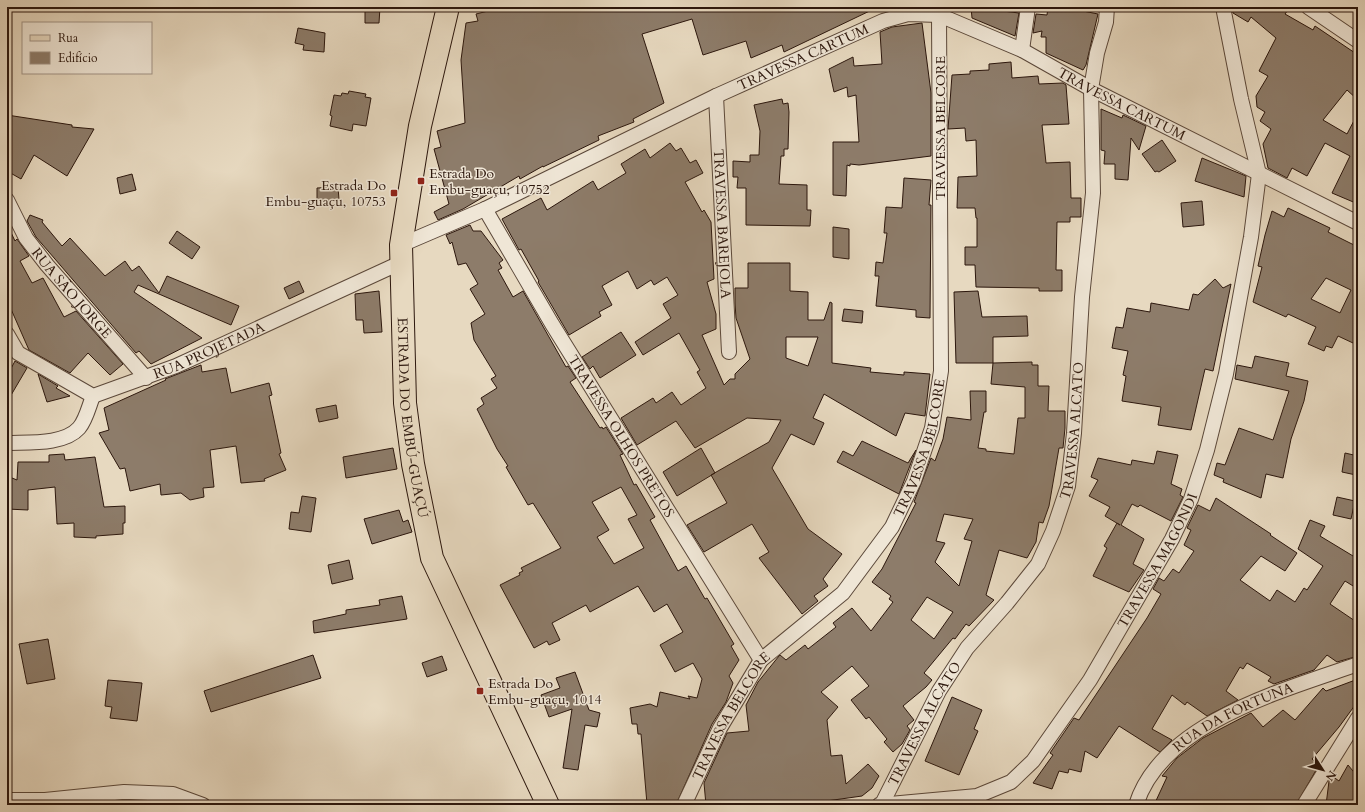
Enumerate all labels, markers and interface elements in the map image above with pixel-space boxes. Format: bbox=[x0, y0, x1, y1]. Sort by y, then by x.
street label: TRAVESSA CARTUM bbox=[735, 20, 872, 95]
legend bbox=[22, 22, 152, 74]
text: Rua bbox=[58, 30, 79, 46]
text: Edifício bbox=[58, 50, 98, 66]
street label: TRAVESSA BELCORE bbox=[931, 55, 950, 200]
street label: TRAVESSA CARTUM bbox=[1054, 63, 1189, 145]
street label: TRAVESSA BAREJOLA bbox=[709, 149, 735, 299]
place label: Estrada Do Embu-guaçu, 10752 bbox=[429, 164, 550, 199]
place label: Estrada Do Embu-guaçu, 10753 bbox=[265, 176, 386, 211]
marker: Estrada Do Embu-guaçu, 10752 bbox=[416, 176, 426, 186]
marker: Estrada Do Embu-guaçu, 10753 bbox=[389, 188, 399, 198]
street label: RUA SÃO JORGE bbox=[27, 244, 116, 343]
street label: ESTRADA DO EMBÚ-GUAÇÚ bbox=[393, 317, 433, 520]
street label: RUA PROJETADA bbox=[151, 318, 268, 383]
street label: TRAVESSA OLHOS PRETOS bbox=[564, 351, 679, 521]
street label: TRAVESSA ALCATO bbox=[1055, 361, 1088, 502]
street label: TRAVESSA BELCORE bbox=[889, 377, 950, 520]
street label: TRAVESSA MAGONDI bbox=[1113, 491, 1202, 632]
street label: TRAVESSA BELCORE bbox=[688, 647, 774, 783]
street label: TRAVESSA ALCATO bbox=[884, 658, 966, 789]
place label: Estrada Do Embu-guaçu, 1014 bbox=[488, 674, 602, 709]
street label: RUA DA FORTUNA bbox=[1169, 678, 1296, 756]
marker: Estrada Do Embu-guaçu, 1014 bbox=[475, 686, 485, 696]
north arrow bbox=[1303, 750, 1343, 790]
text: N bbox=[1322, 767, 1340, 784]

